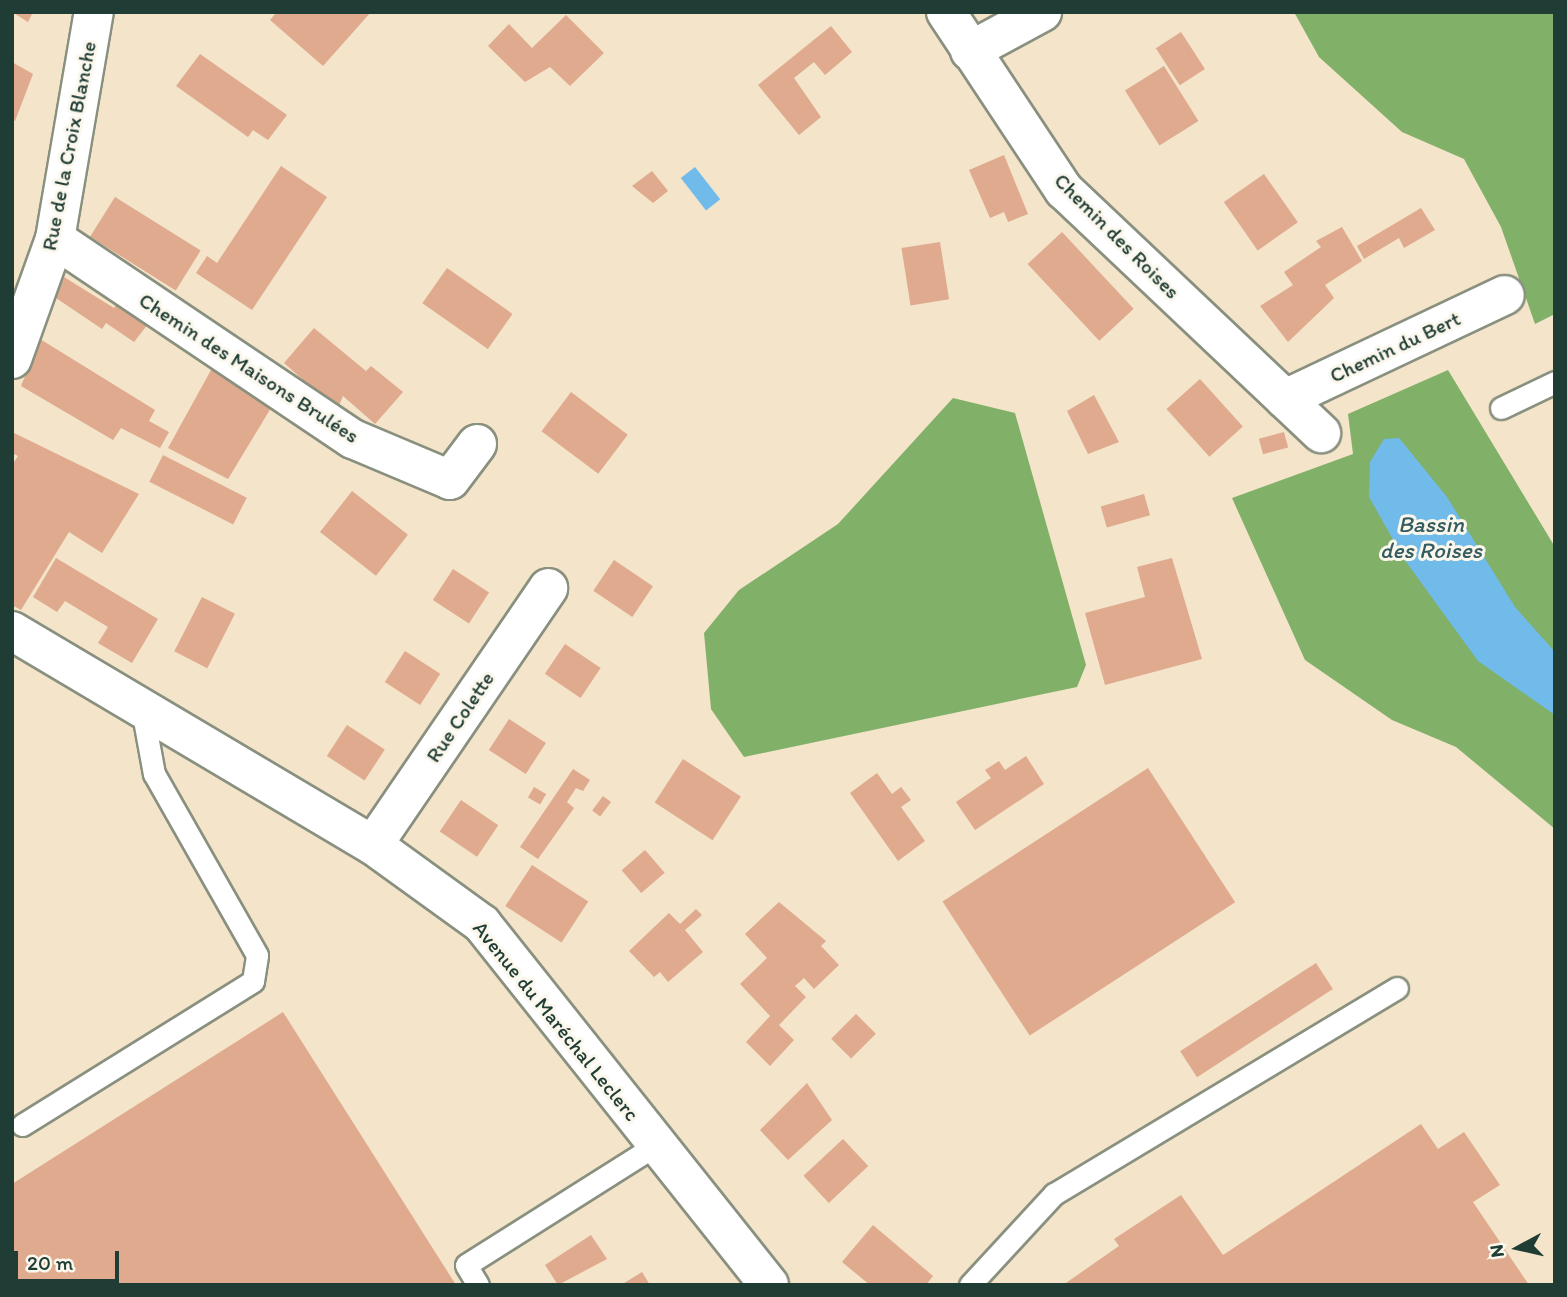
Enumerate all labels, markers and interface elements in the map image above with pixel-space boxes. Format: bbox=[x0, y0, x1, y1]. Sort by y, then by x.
street label: Rue de la Croix Blanche bbox=[36, 40, 102, 252]
street label: Chemin des Roises bbox=[1049, 168, 1185, 304]
street label: Chemin des Maisons Brulées bbox=[135, 288, 363, 448]
street label: Chemin du Bert bbox=[1326, 306, 1464, 388]
water label: Bassin des Roises bbox=[1380, 510, 1482, 564]
street label: Rue Colette bbox=[420, 667, 500, 767]
street label: Avenue du Maréchal Leclerc bbox=[467, 916, 645, 1126]
north arrow bbox=[1483, 1213, 1553, 1283]
scale bar bbox=[18, 1238, 122, 1282]
text: N bbox=[1484, 1243, 1509, 1259]
text: 20 m bbox=[27, 1250, 73, 1275]

